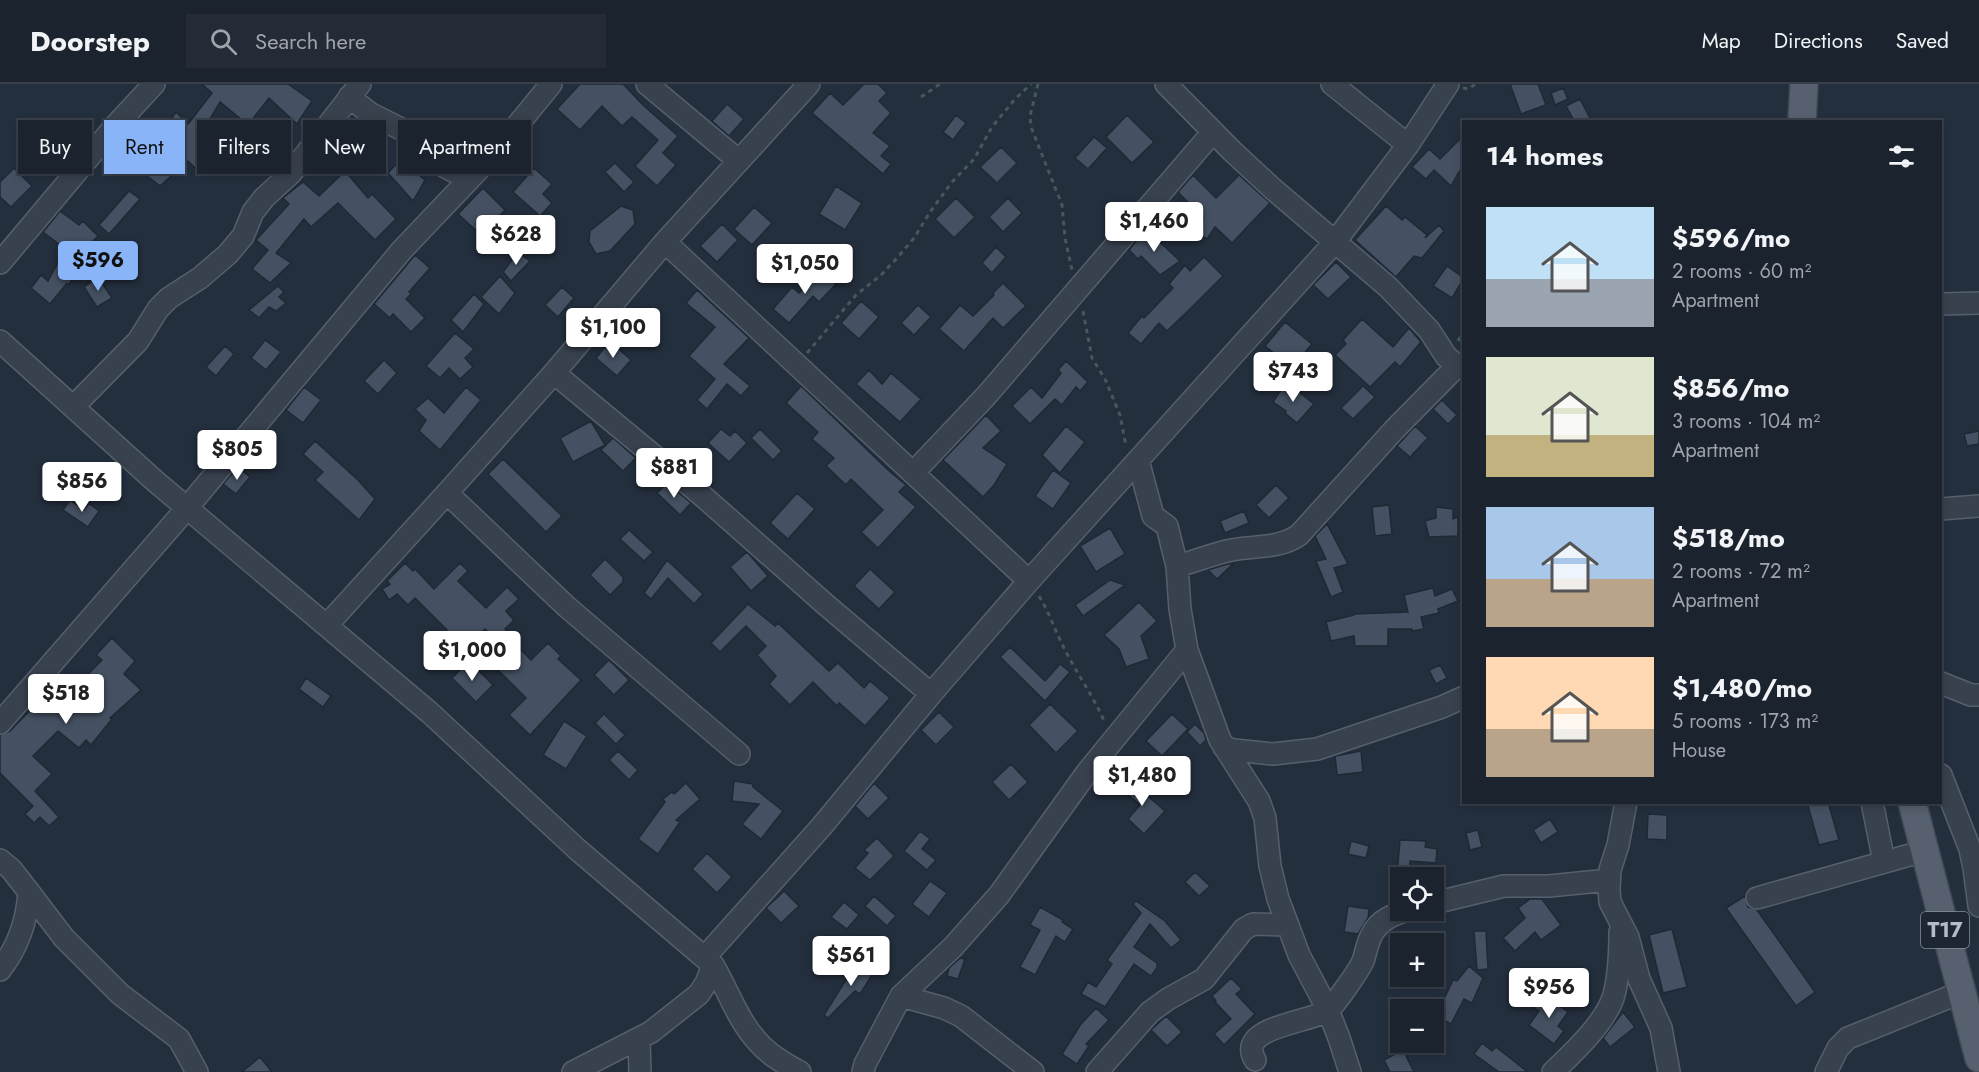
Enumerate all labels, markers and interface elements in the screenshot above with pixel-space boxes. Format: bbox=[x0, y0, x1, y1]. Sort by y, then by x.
search box bbox=[186, 14, 606, 68]
text: Doorstep bbox=[30, 21, 150, 62]
icon: search bbox=[207, 25, 240, 58]
text: Search here bbox=[255, 25, 366, 57]
text: Map bbox=[1702, 26, 1741, 56]
text: Directions bbox=[1774, 26, 1863, 56]
text: Saved bbox=[1896, 26, 1949, 56]
chip: Buy bbox=[18, 120, 92, 174]
chip: Rent bbox=[104, 120, 185, 174]
chip: Filters bbox=[197, 120, 291, 174]
chip: New bbox=[303, 120, 386, 174]
chip: Apartment bbox=[398, 120, 531, 174]
text: 14 homes bbox=[1486, 137, 1603, 175]
icon: filters bbox=[1885, 140, 1918, 173]
pin: $1,460 bbox=[1105, 202, 1203, 253]
text: $1,460 bbox=[1119, 207, 1189, 236]
pin: $628 bbox=[480, 215, 552, 266]
text: $596/mo bbox=[1672, 219, 1790, 257]
text: $628 bbox=[490, 220, 542, 249]
icon: home bbox=[1534, 231, 1606, 303]
pin: $596 bbox=[62, 241, 134, 292]
pin: $1,050 bbox=[756, 244, 854, 295]
text: $596 bbox=[72, 246, 124, 275]
text: $1,050 bbox=[771, 249, 839, 278]
text: 2 rooms · 60 m² bbox=[1672, 257, 1811, 286]
text: Apartment bbox=[1672, 286, 1759, 315]
pin: $1,100 bbox=[564, 308, 662, 359]
text: $1,100 bbox=[580, 313, 646, 342]
pin: $743 bbox=[1257, 352, 1329, 403]
text: $743 bbox=[1268, 357, 1318, 386]
text: $856/mo bbox=[1672, 369, 1789, 407]
icon: home bbox=[1534, 381, 1606, 453]
text: 3 rooms · 104 m² bbox=[1672, 407, 1820, 436]
pin: $805 bbox=[201, 430, 273, 481]
text: $805 bbox=[211, 435, 263, 464]
text: Apartment bbox=[1672, 436, 1759, 465]
pin: $881 bbox=[638, 448, 710, 499]
text: $881 bbox=[650, 453, 698, 482]
pin: $856 bbox=[46, 462, 118, 513]
text: $856 bbox=[56, 467, 108, 496]
text: $518/mo bbox=[1672, 519, 1785, 557]
icon: home bbox=[1534, 531, 1606, 603]
text: 2 rooms · 72 m² bbox=[1672, 557, 1810, 586]
text: Apartment bbox=[1672, 586, 1759, 615]
pin: $1,000 bbox=[423, 631, 521, 682]
text: $1,000 bbox=[438, 636, 506, 665]
text: $1,480/mo bbox=[1672, 669, 1812, 707]
pin: $518 bbox=[30, 674, 102, 725]
text: $518 bbox=[42, 679, 90, 708]
icon: home bbox=[1534, 681, 1606, 753]
text: 5 rooms · 173 m² bbox=[1672, 707, 1818, 736]
text: House bbox=[1672, 736, 1726, 765]
pin: $1,480 bbox=[1093, 756, 1191, 807]
text: $1,480 bbox=[1108, 761, 1176, 790]
map controls bbox=[1390, 867, 1444, 1053]
button: locate bbox=[1390, 867, 1444, 921]
road number: T17 bbox=[1921, 912, 1969, 948]
button: + bbox=[1390, 933, 1444, 987]
pin: $561 bbox=[815, 936, 887, 987]
text: $561 bbox=[827, 941, 875, 970]
pin: $956 bbox=[1513, 968, 1585, 1019]
text: $956 bbox=[1523, 973, 1575, 1002]
button: − bbox=[1390, 999, 1444, 1053]

